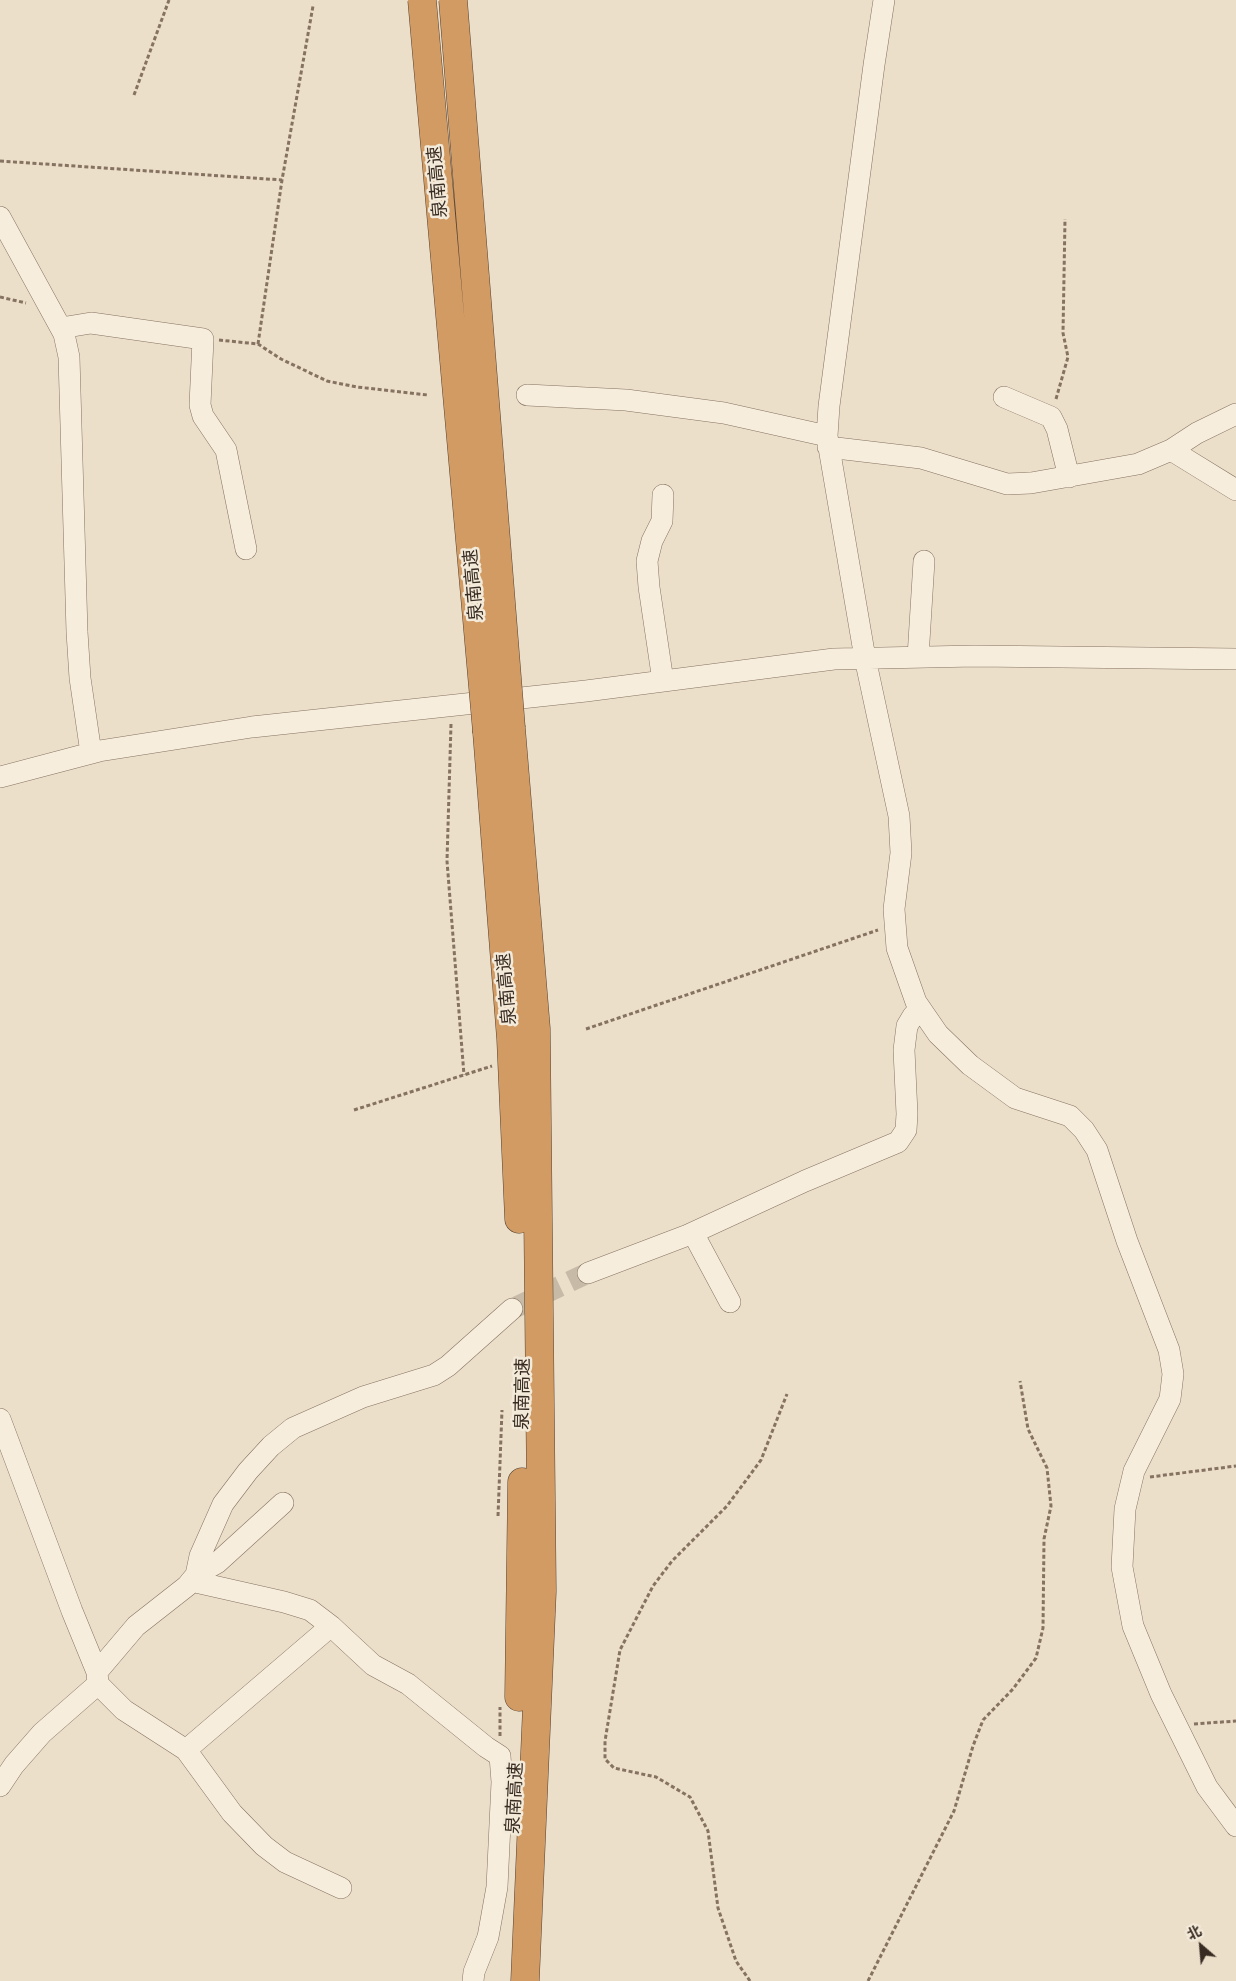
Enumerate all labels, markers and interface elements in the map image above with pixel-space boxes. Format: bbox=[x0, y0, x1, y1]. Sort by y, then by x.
street label: 泉南高速 bbox=[424, 145, 452, 219]
street label: 泉南高速 bbox=[460, 548, 488, 622]
street label: 泉南高速 bbox=[493, 952, 521, 1026]
street label: 泉南高速 bbox=[512, 1358, 534, 1430]
street label: 泉南高速 bbox=[502, 1761, 528, 1835]
north arrow bbox=[1176, 1921, 1226, 1971]
text: 北 bbox=[1184, 1921, 1205, 1944]

